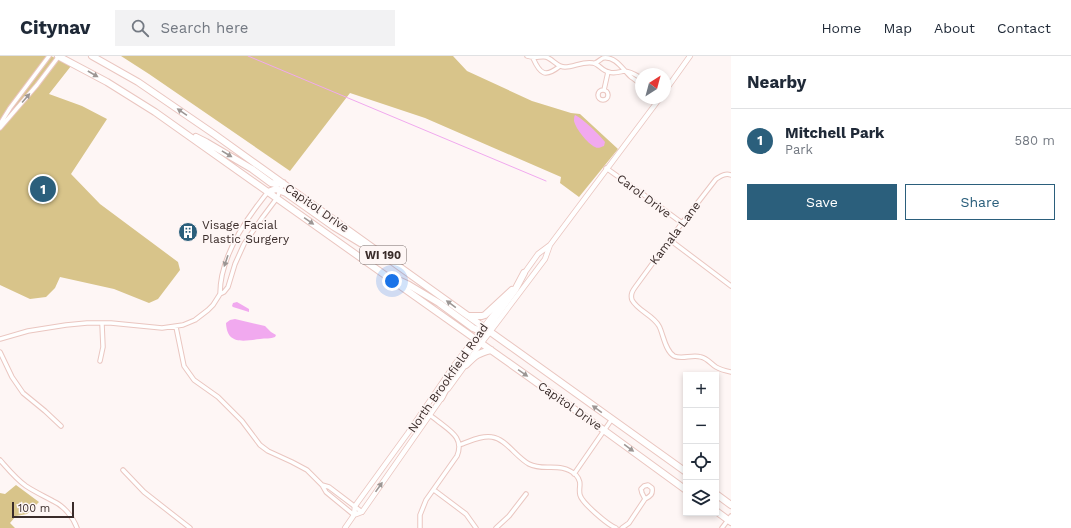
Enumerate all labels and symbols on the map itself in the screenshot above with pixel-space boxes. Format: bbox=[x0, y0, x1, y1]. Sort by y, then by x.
north arrow bbox=[635, 68, 671, 104]
one-way arrow bbox=[87, 71, 99, 78]
one-way arrow bbox=[21, 93, 30, 104]
one-way arrow bbox=[177, 108, 187, 116]
one-way arrow bbox=[221, 151, 233, 158]
street label: Carol Drive bbox=[614, 171, 674, 221]
pin: 1 bbox=[30, 174, 56, 204]
street label: Capitol Drive bbox=[282, 181, 352, 235]
street label: Kamala Lane bbox=[647, 199, 703, 267]
one-way arrow bbox=[303, 217, 314, 225]
place label: Visage Facial Plastic Surgery bbox=[202, 218, 290, 246]
building icon: Visage Facial Plastic Surgery bbox=[177, 221, 199, 243]
road number: WI 190 bbox=[360, 246, 406, 264]
one-way arrow bbox=[223, 255, 229, 267]
your location bbox=[382, 271, 402, 291]
one-way arrow bbox=[446, 300, 457, 308]
street label: North Brookfield Road bbox=[405, 321, 491, 435]
one-way arrow bbox=[518, 369, 528, 377]
street label: Capitol Drive bbox=[535, 379, 605, 433]
one-way arrow bbox=[592, 405, 603, 413]
one-way arrow bbox=[623, 444, 634, 452]
one-way arrow bbox=[375, 482, 383, 492]
scale bar bbox=[12, 500, 74, 519]

